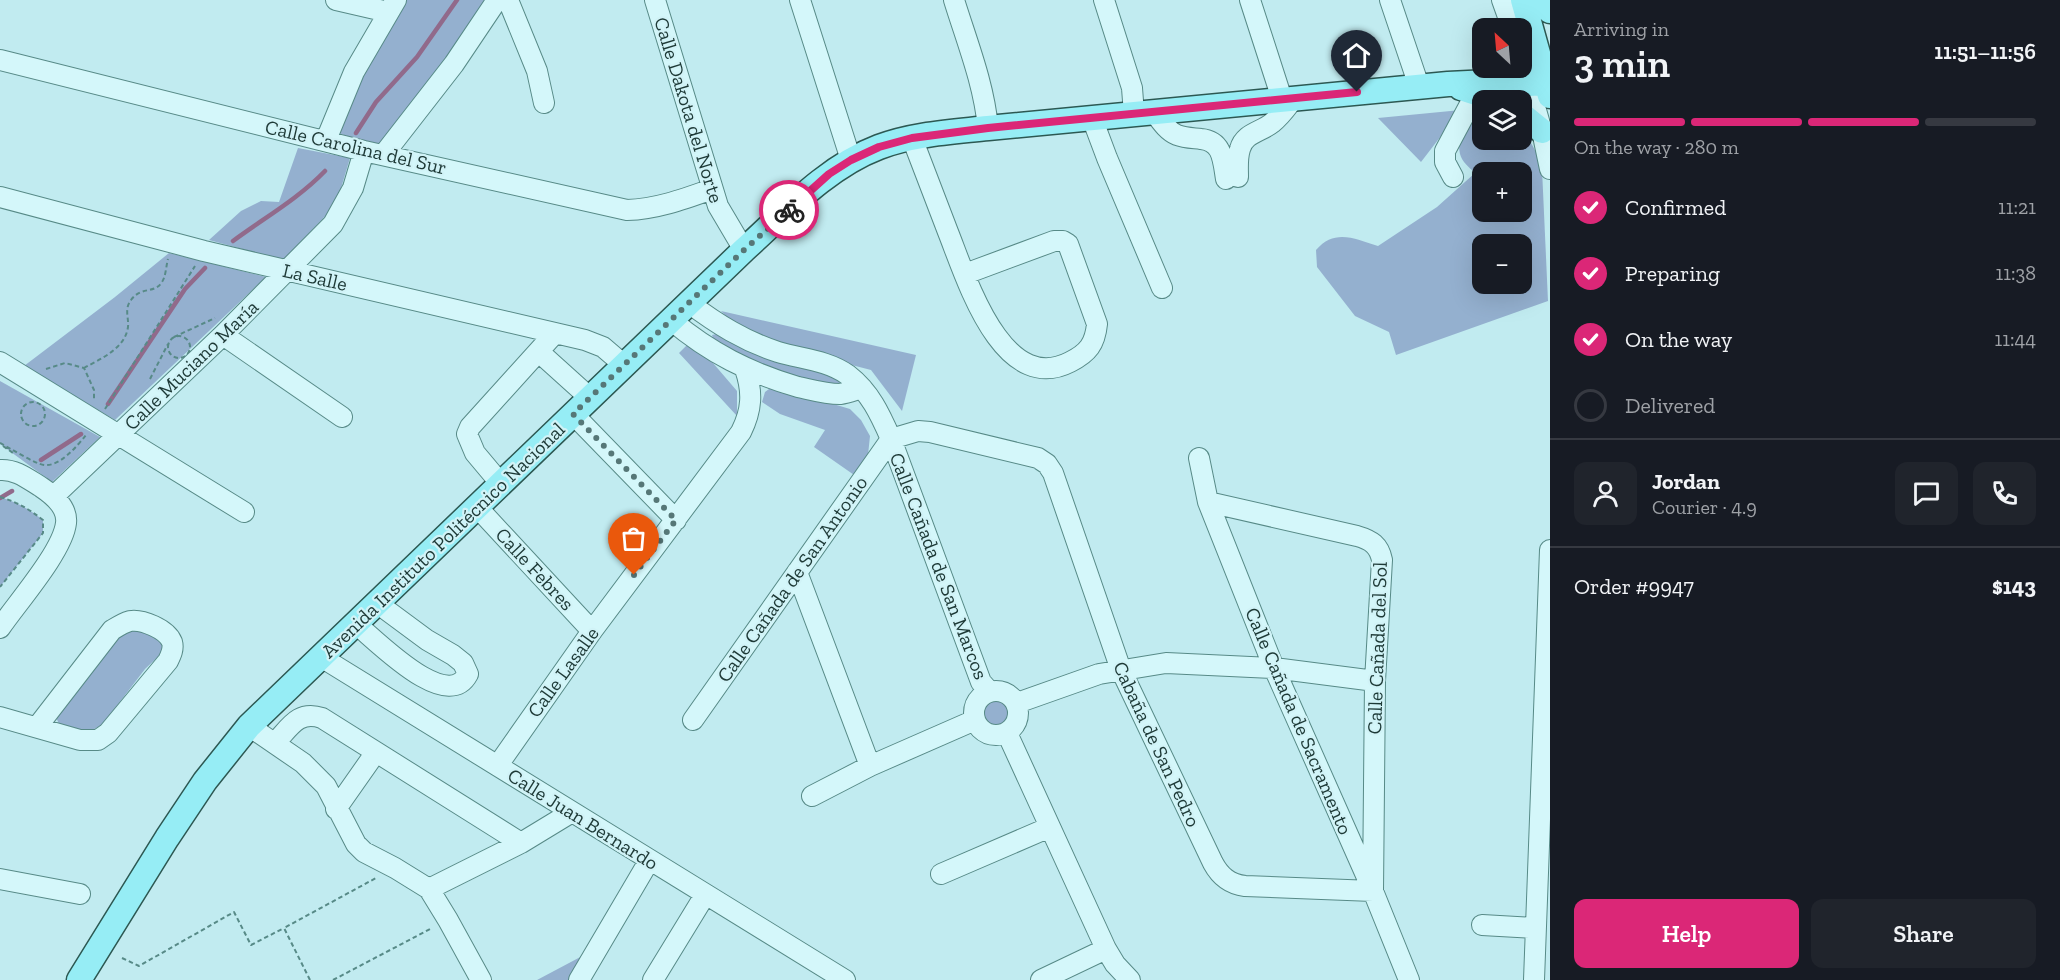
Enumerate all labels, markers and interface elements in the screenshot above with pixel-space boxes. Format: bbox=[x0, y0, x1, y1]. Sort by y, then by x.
street label: Calle Dakota del Norte bbox=[649, 14, 729, 206]
text: Arriving in bbox=[1574, 17, 1669, 41]
north arrow bbox=[1472, 18, 1532, 78]
map controls bbox=[1472, 18, 1532, 294]
pin bbox=[1331, 30, 1382, 92]
text: 11:51–11:56 bbox=[1934, 38, 2036, 65]
icon: home bbox=[1340, 39, 1373, 72]
text: 3 min bbox=[1574, 40, 1670, 87]
button: layers bbox=[1472, 90, 1532, 150]
street label: Calle Carolina del Sur bbox=[263, 114, 449, 180]
text: On the way · 280 m bbox=[1574, 135, 1739, 159]
button: + bbox=[1472, 162, 1532, 222]
courier bbox=[759, 180, 819, 240]
icon: check bbox=[1574, 191, 1607, 224]
icon: bike bbox=[773, 194, 806, 227]
text: Confirmed bbox=[1625, 194, 1726, 221]
text: 11:21 bbox=[1998, 195, 2036, 219]
button: − bbox=[1472, 234, 1532, 294]
icon: check bbox=[1574, 257, 1607, 290]
street label: La Salle bbox=[280, 258, 350, 296]
text: Preparing bbox=[1625, 260, 1720, 287]
text: 11:38 bbox=[1996, 261, 2036, 285]
street label: Calle Muciano María bbox=[119, 295, 263, 435]
icon: check bbox=[1574, 323, 1607, 356]
text: On the way bbox=[1625, 326, 1732, 353]
text: 11:44 bbox=[1995, 327, 2036, 351]
text: Delivered bbox=[1625, 392, 1715, 419]
street label: Avenida Instituto Politécnico Nacional bbox=[316, 417, 570, 663]
street label: Calle Cañada de San Marcos bbox=[885, 449, 993, 683]
button: person bbox=[1574, 462, 1637, 525]
button: chat bbox=[1895, 462, 1958, 525]
button: phone bbox=[1973, 462, 2036, 525]
text: Jordan bbox=[1652, 468, 1720, 495]
street label: Calle Cañada de San Antonio bbox=[712, 471, 872, 687]
text: Courier · 4.9 bbox=[1652, 495, 1757, 519]
pin bbox=[608, 513, 659, 575]
icon: bag bbox=[617, 522, 650, 555]
street label: Calle Febres bbox=[491, 523, 579, 615]
street label: Calle Cañada del Sol bbox=[1362, 561, 1392, 735]
text: Order #9947 bbox=[1574, 573, 1694, 600]
text: $143 bbox=[1992, 573, 2036, 600]
street label: Calle Cañada de Sacramento bbox=[1240, 604, 1358, 838]
street label: Calle Lasalle bbox=[522, 622, 604, 722]
street label: Cabaña de San Pedro bbox=[1108, 657, 1206, 831]
street label: Calle Juan Bernardo bbox=[503, 763, 663, 875]
button: Help bbox=[1574, 899, 1799, 968]
button: Share bbox=[1811, 899, 2036, 968]

